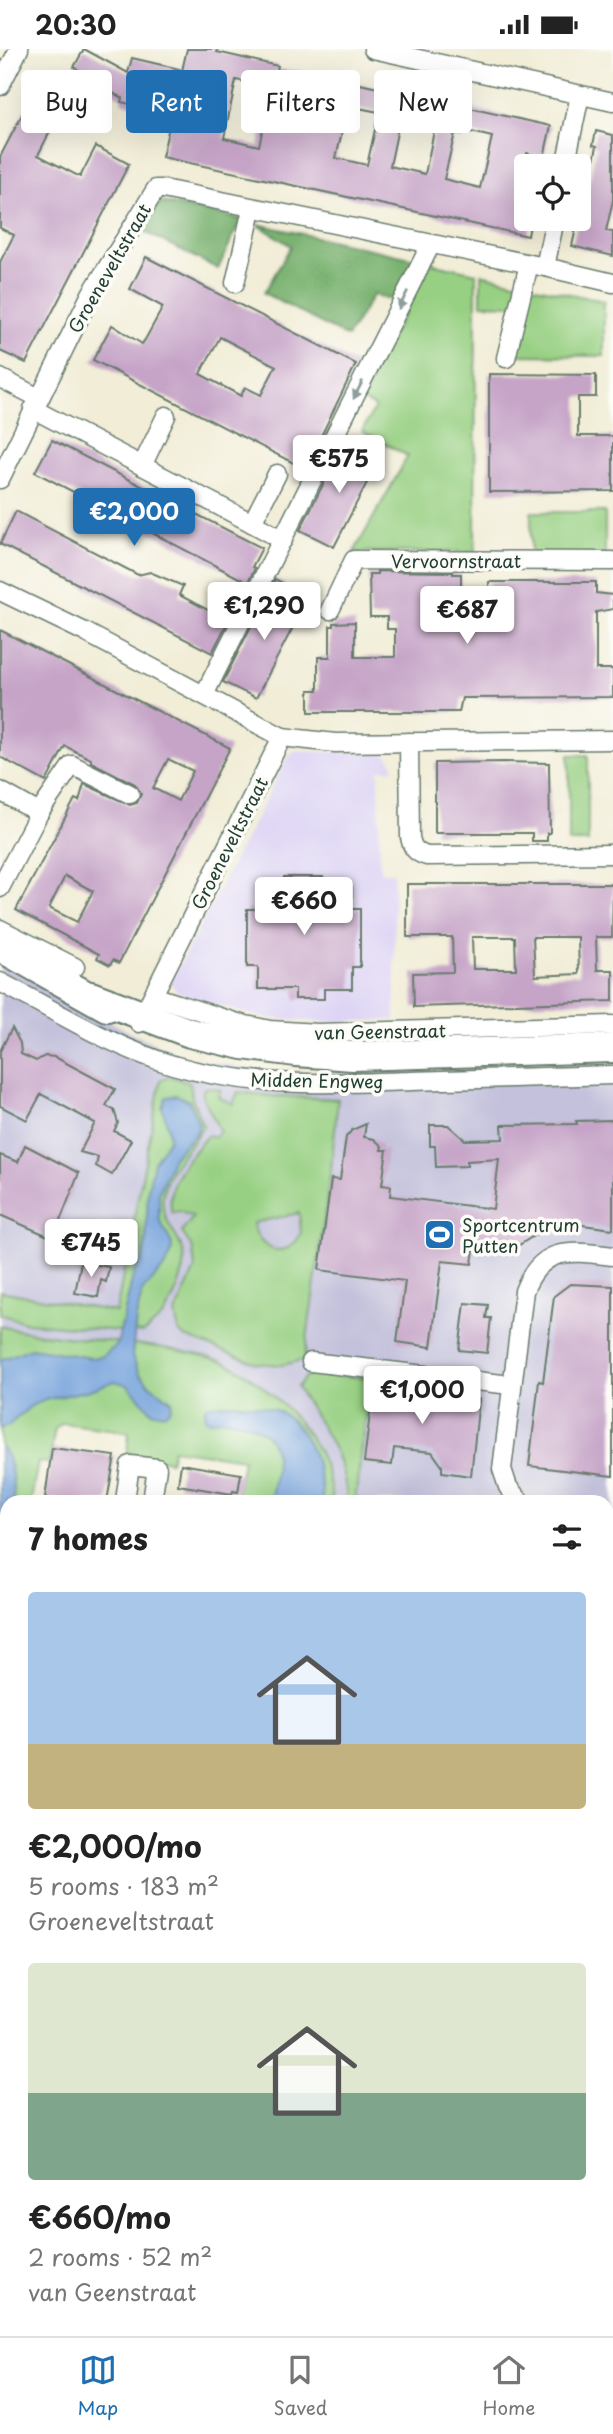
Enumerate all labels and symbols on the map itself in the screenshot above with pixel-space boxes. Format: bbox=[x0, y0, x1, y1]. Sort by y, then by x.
street label: Groeneveltstraat bbox=[61, 198, 157, 338]
one-way arrow bbox=[397, 290, 408, 310]
one-way arrow bbox=[352, 380, 363, 400]
pin: €575 bbox=[298, 435, 380, 495]
pin: €2,000 bbox=[77, 489, 191, 548]
street label: Vervoornstraat bbox=[391, 547, 521, 574]
pin: €1,290 bbox=[207, 583, 321, 642]
pin: €687 bbox=[426, 587, 508, 646]
street label: Groeneveltstraat bbox=[184, 772, 274, 914]
pin: €660 bbox=[263, 877, 345, 937]
street label: van Geenstraat bbox=[314, 1016, 446, 1046]
street label: Midden Engweg bbox=[250, 1065, 384, 1095]
place label: Sportcentrum Putten bbox=[462, 1211, 580, 1259]
sports icon: Sportcentrum Putten bbox=[422, 1217, 456, 1251]
pin: €745 bbox=[50, 1219, 132, 1279]
pin: €1,000 bbox=[365, 1367, 479, 1426]

